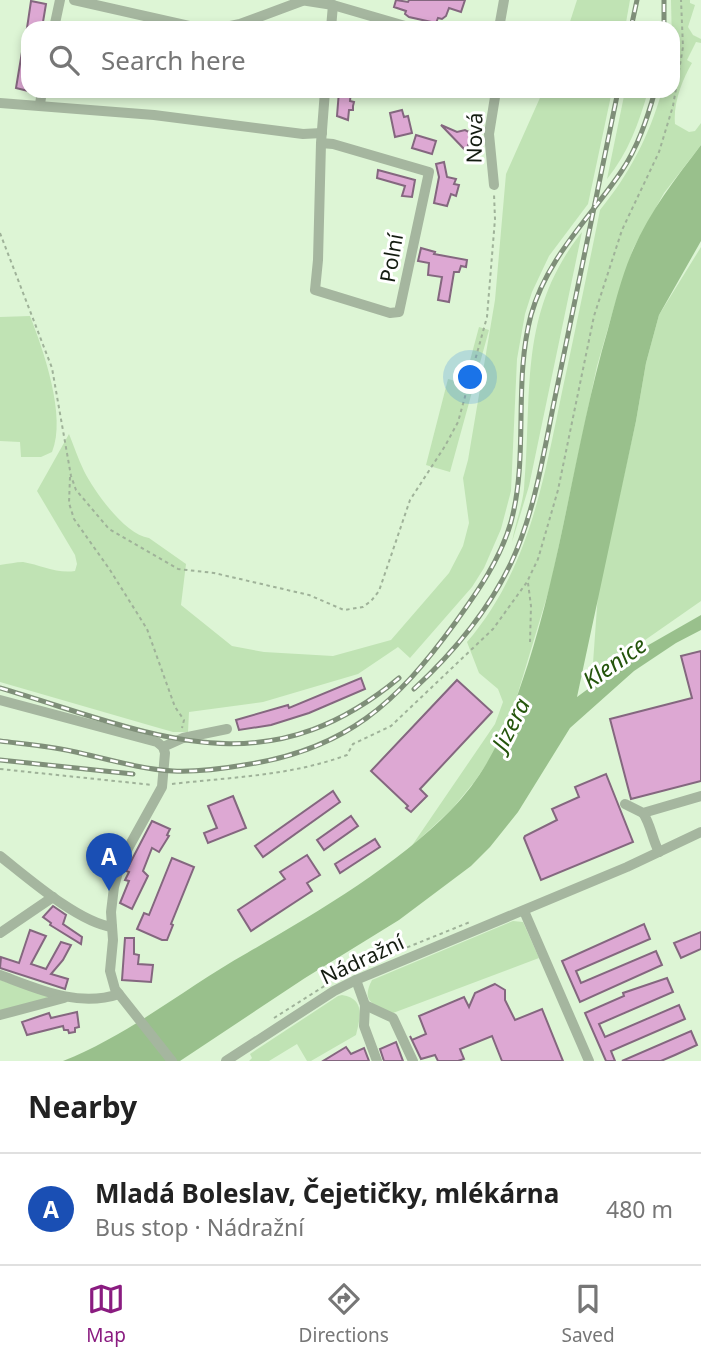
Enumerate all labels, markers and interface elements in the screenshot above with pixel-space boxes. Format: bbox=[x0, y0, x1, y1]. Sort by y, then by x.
search box bbox=[21, 21, 680, 98]
icon: search bbox=[45, 41, 83, 79]
text: Search here bbox=[101, 42, 246, 78]
street label: Nová bbox=[460, 112, 488, 164]
street label: Polní bbox=[373, 231, 409, 285]
your location bbox=[453, 360, 487, 394]
water label: Klenice bbox=[576, 628, 652, 696]
water label: Jizera bbox=[481, 692, 537, 760]
pin: A bbox=[86, 833, 132, 891]
street label: Nádražní bbox=[316, 927, 409, 990]
text: Nearby bbox=[28, 1086, 137, 1127]
text: Mladá Boleslav, Čejetičky, mlékárna bbox=[95, 1175, 559, 1211]
text: A bbox=[43, 1193, 59, 1225]
text: 480 m bbox=[606, 1193, 673, 1225]
text: Bus stop · Nádražní bbox=[95, 1211, 304, 1243]
tab: Map bbox=[86, 1280, 126, 1348]
tab: Directions bbox=[299, 1280, 389, 1348]
tab: Saved bbox=[561, 1280, 615, 1348]

